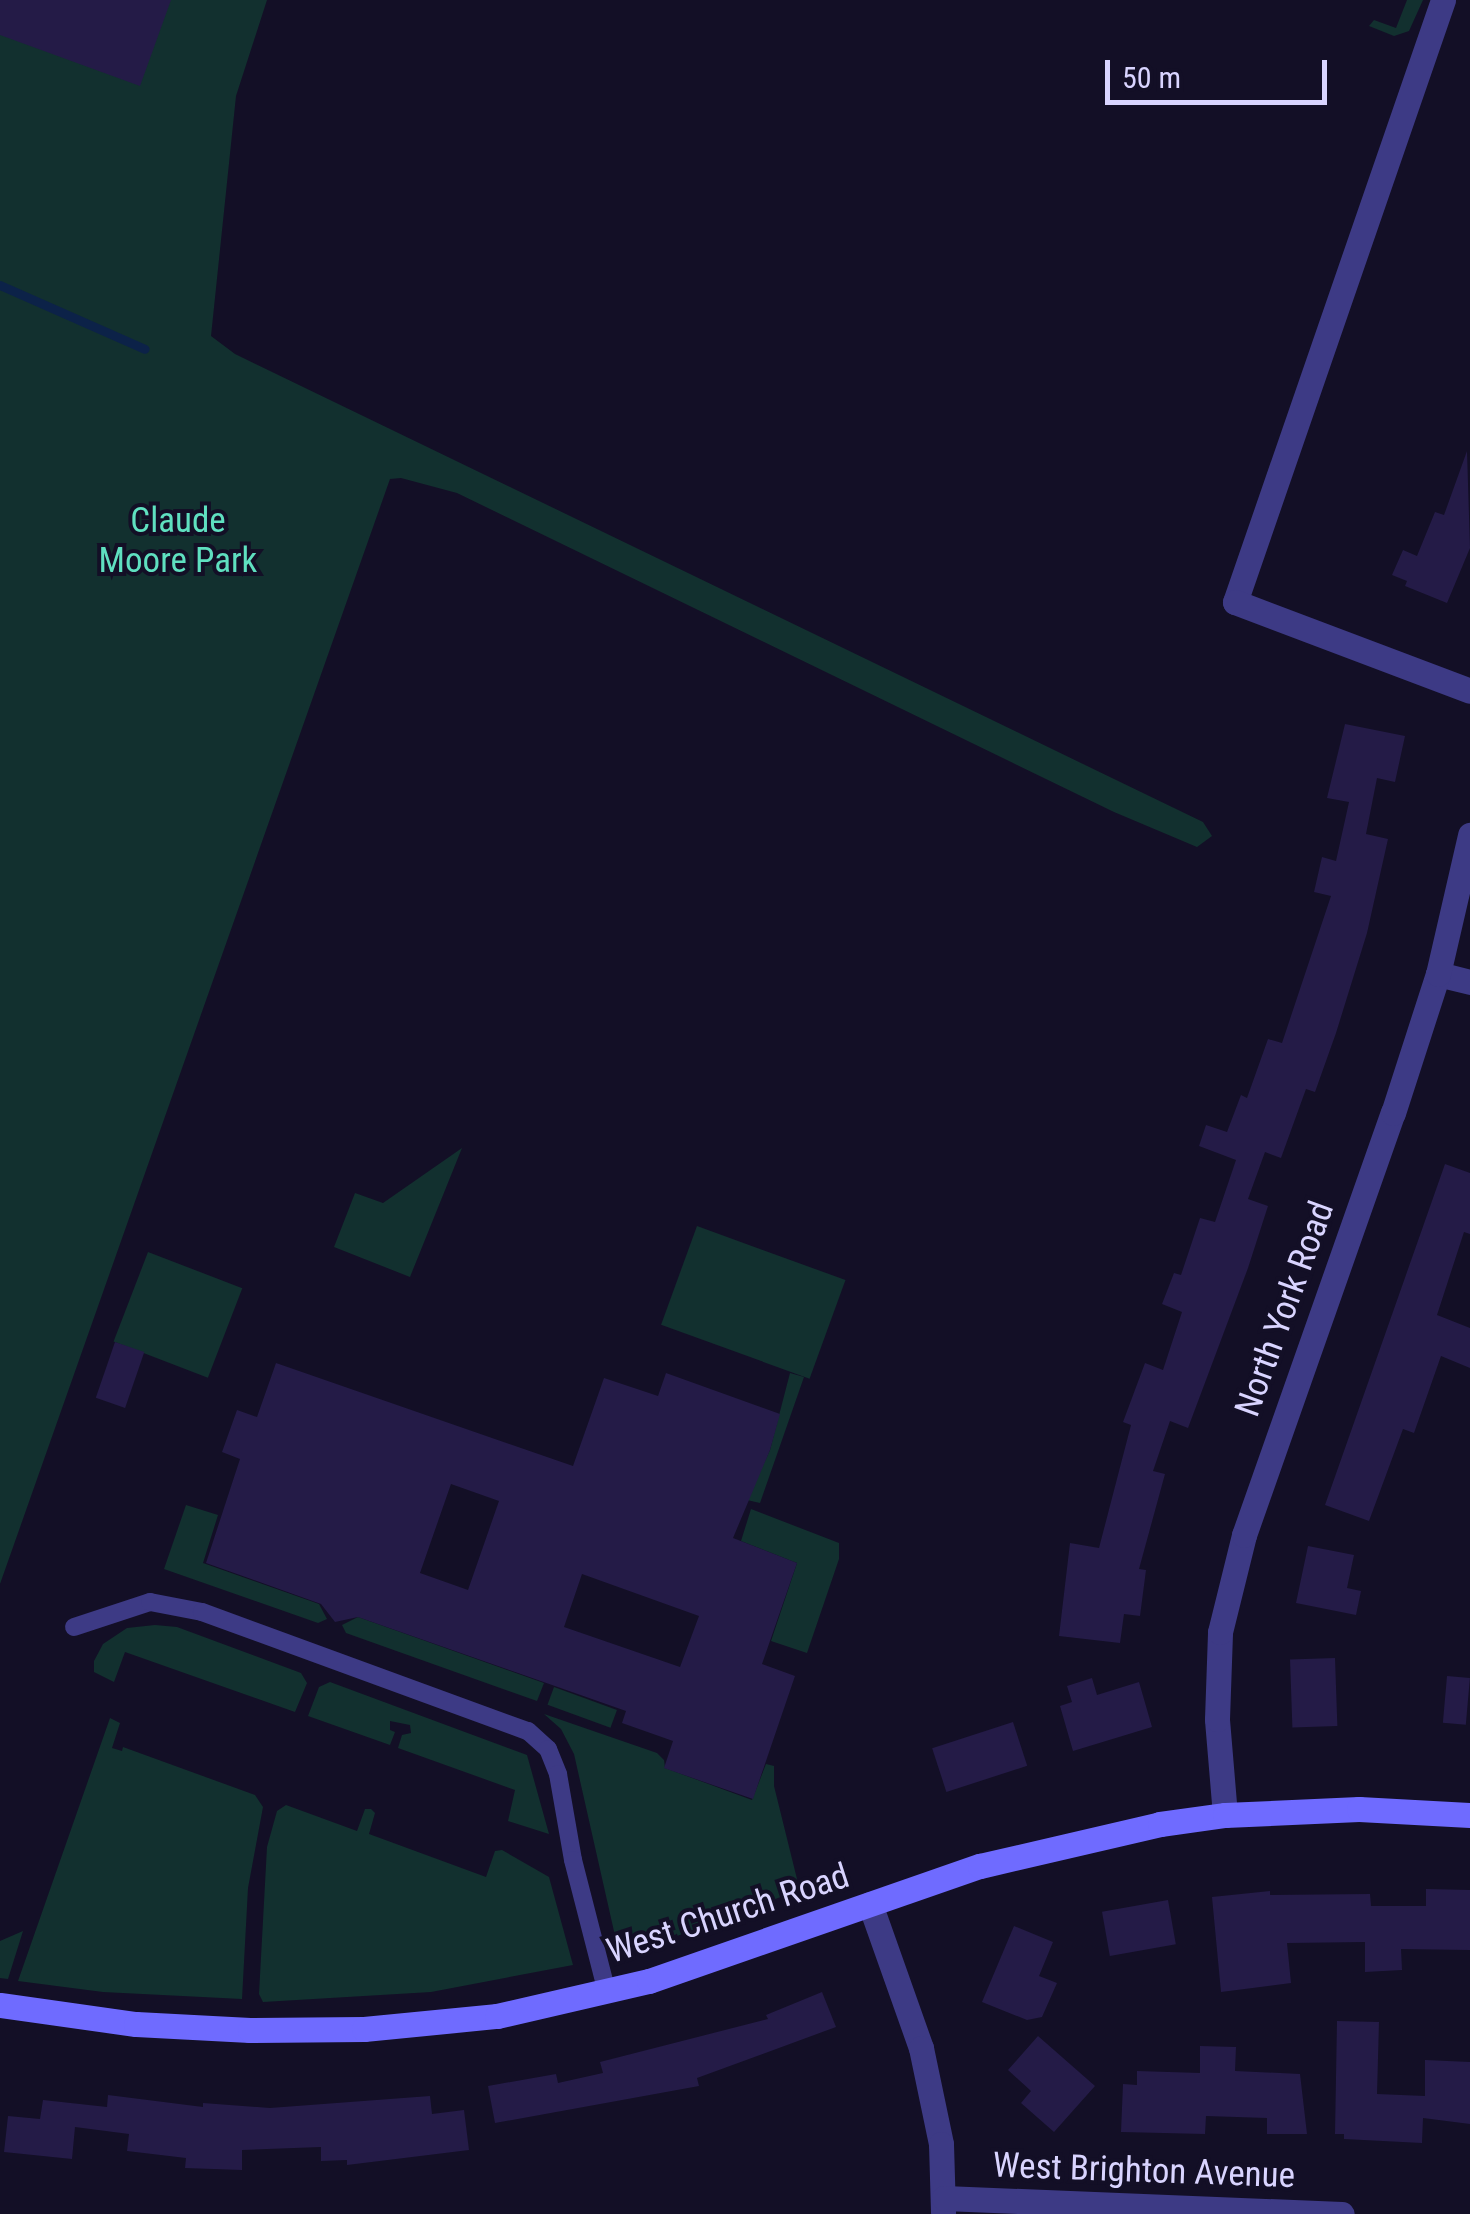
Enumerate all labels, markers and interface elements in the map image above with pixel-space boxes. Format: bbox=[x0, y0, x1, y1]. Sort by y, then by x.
scale bar bbox=[1110, 40, 1332, 102]
text: 50 m bbox=[1122, 60, 1181, 95]
park label: Claude Moore Park bbox=[99, 500, 257, 582]
street label: North York Road bbox=[1227, 1196, 1343, 1422]
street label: West Church Road bbox=[602, 1855, 854, 1973]
street label: West Brighton Avenue bbox=[992, 2145, 1296, 2197]

